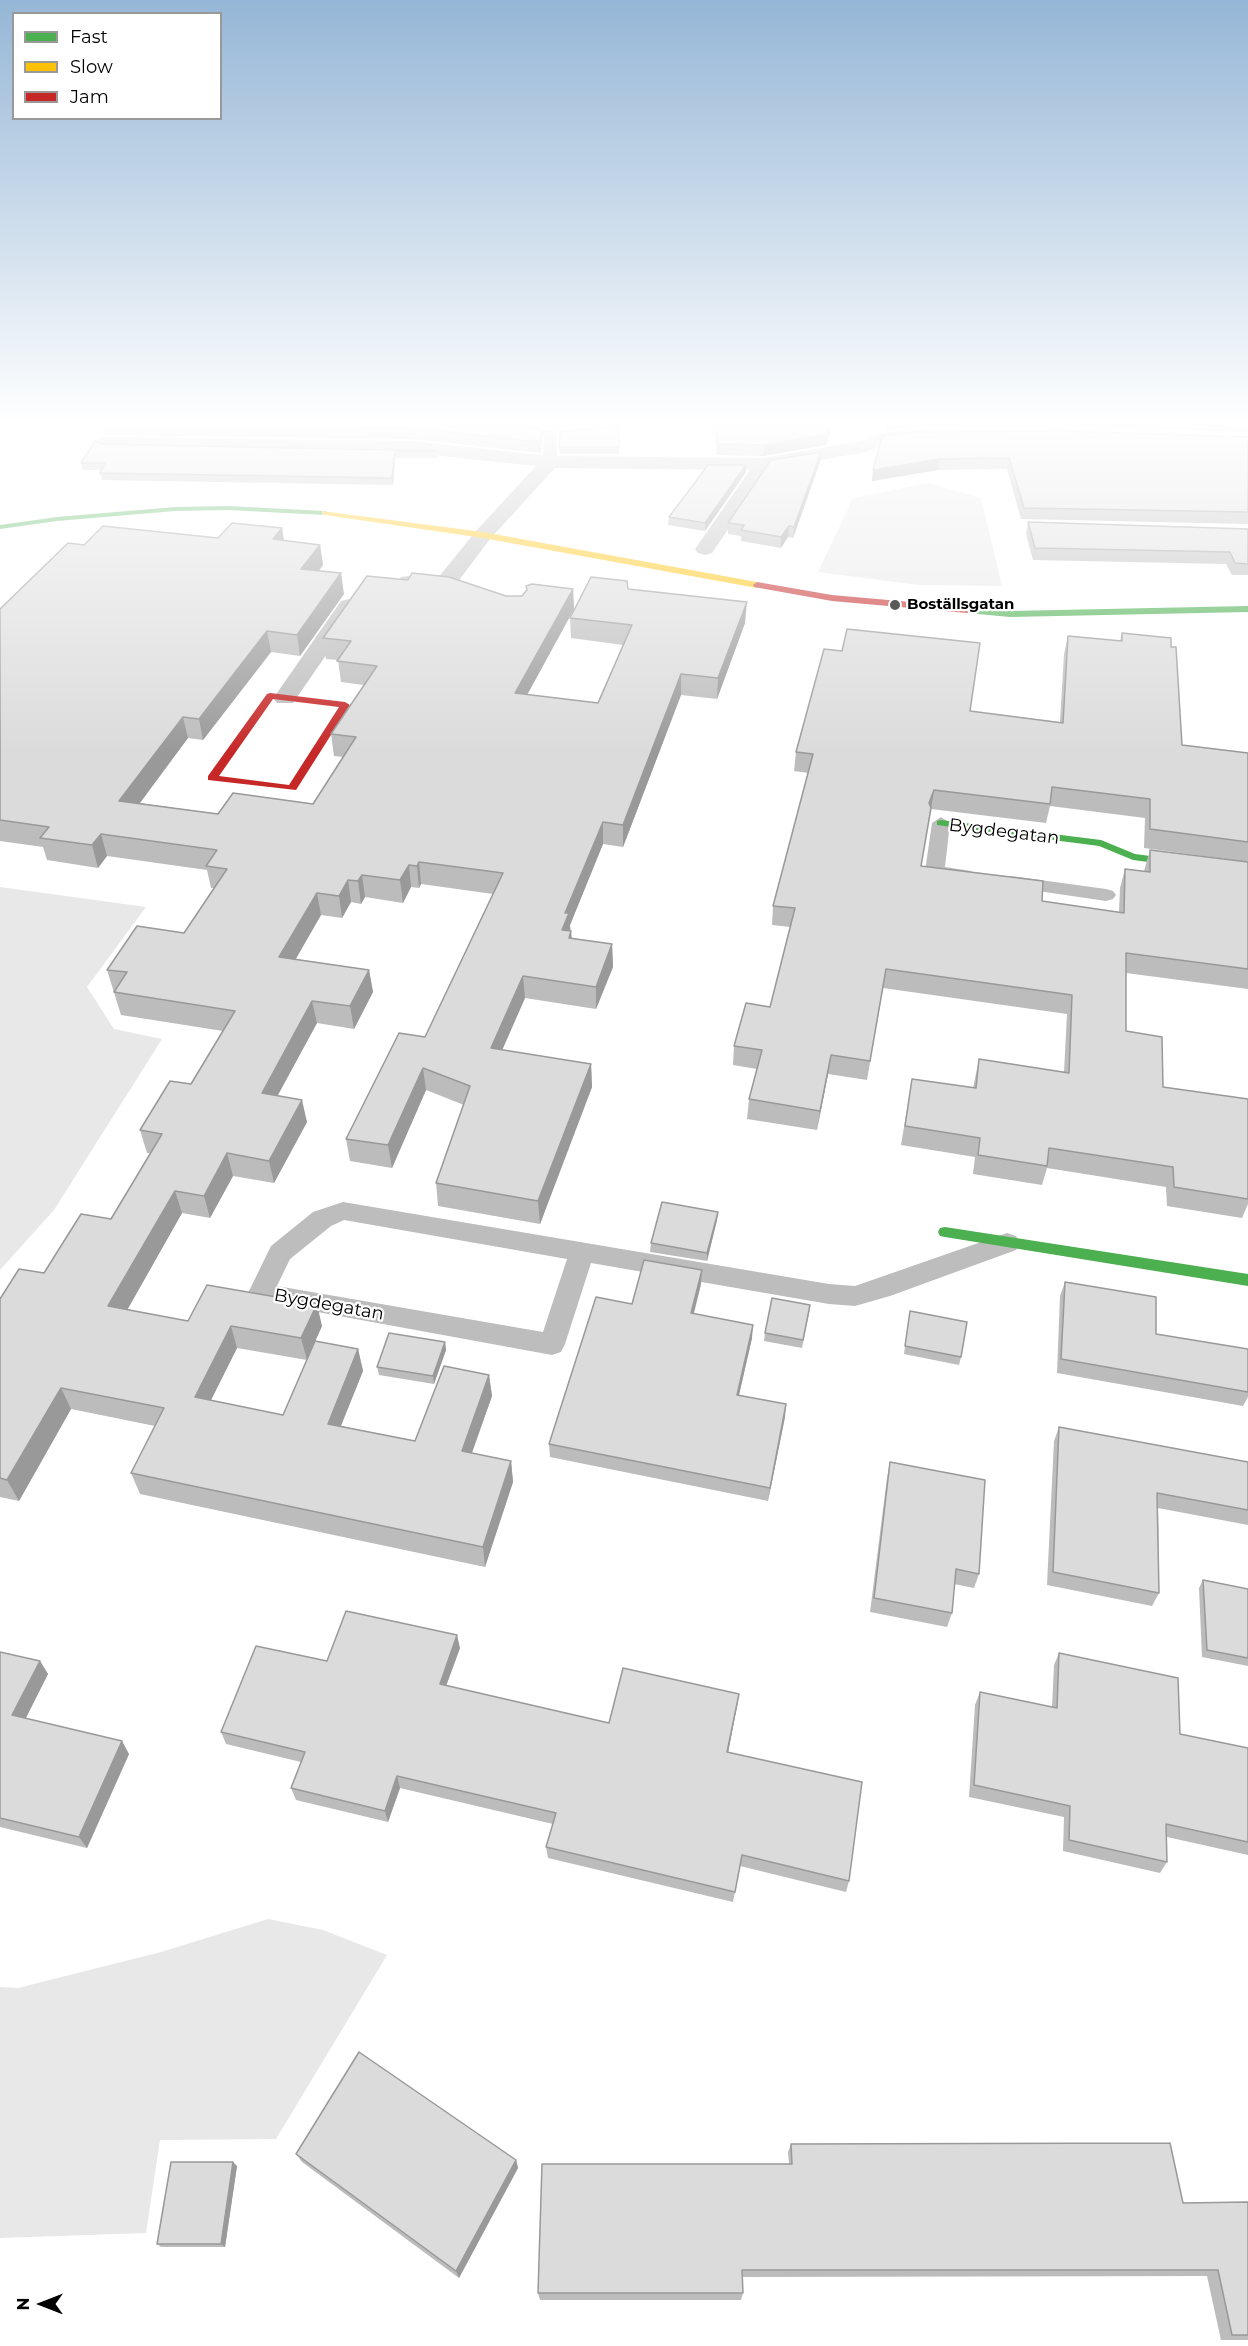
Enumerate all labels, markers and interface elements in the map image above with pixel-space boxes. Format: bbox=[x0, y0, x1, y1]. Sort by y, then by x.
legend bbox=[12, 12, 222, 120]
text: Fast bbox=[70, 26, 108, 48]
text: Slow bbox=[70, 56, 113, 78]
text: Jam bbox=[70, 86, 109, 108]
place label: Boställsgatan bbox=[907, 596, 1014, 614]
marker: Boställsgatan bbox=[888, 598, 902, 612]
street label: Bygdegatan bbox=[948, 815, 1060, 849]
street label: Bygdegatan bbox=[272, 1285, 386, 1325]
north arrow bbox=[12, 2274, 72, 2334]
text: N bbox=[14, 2298, 33, 2310]

